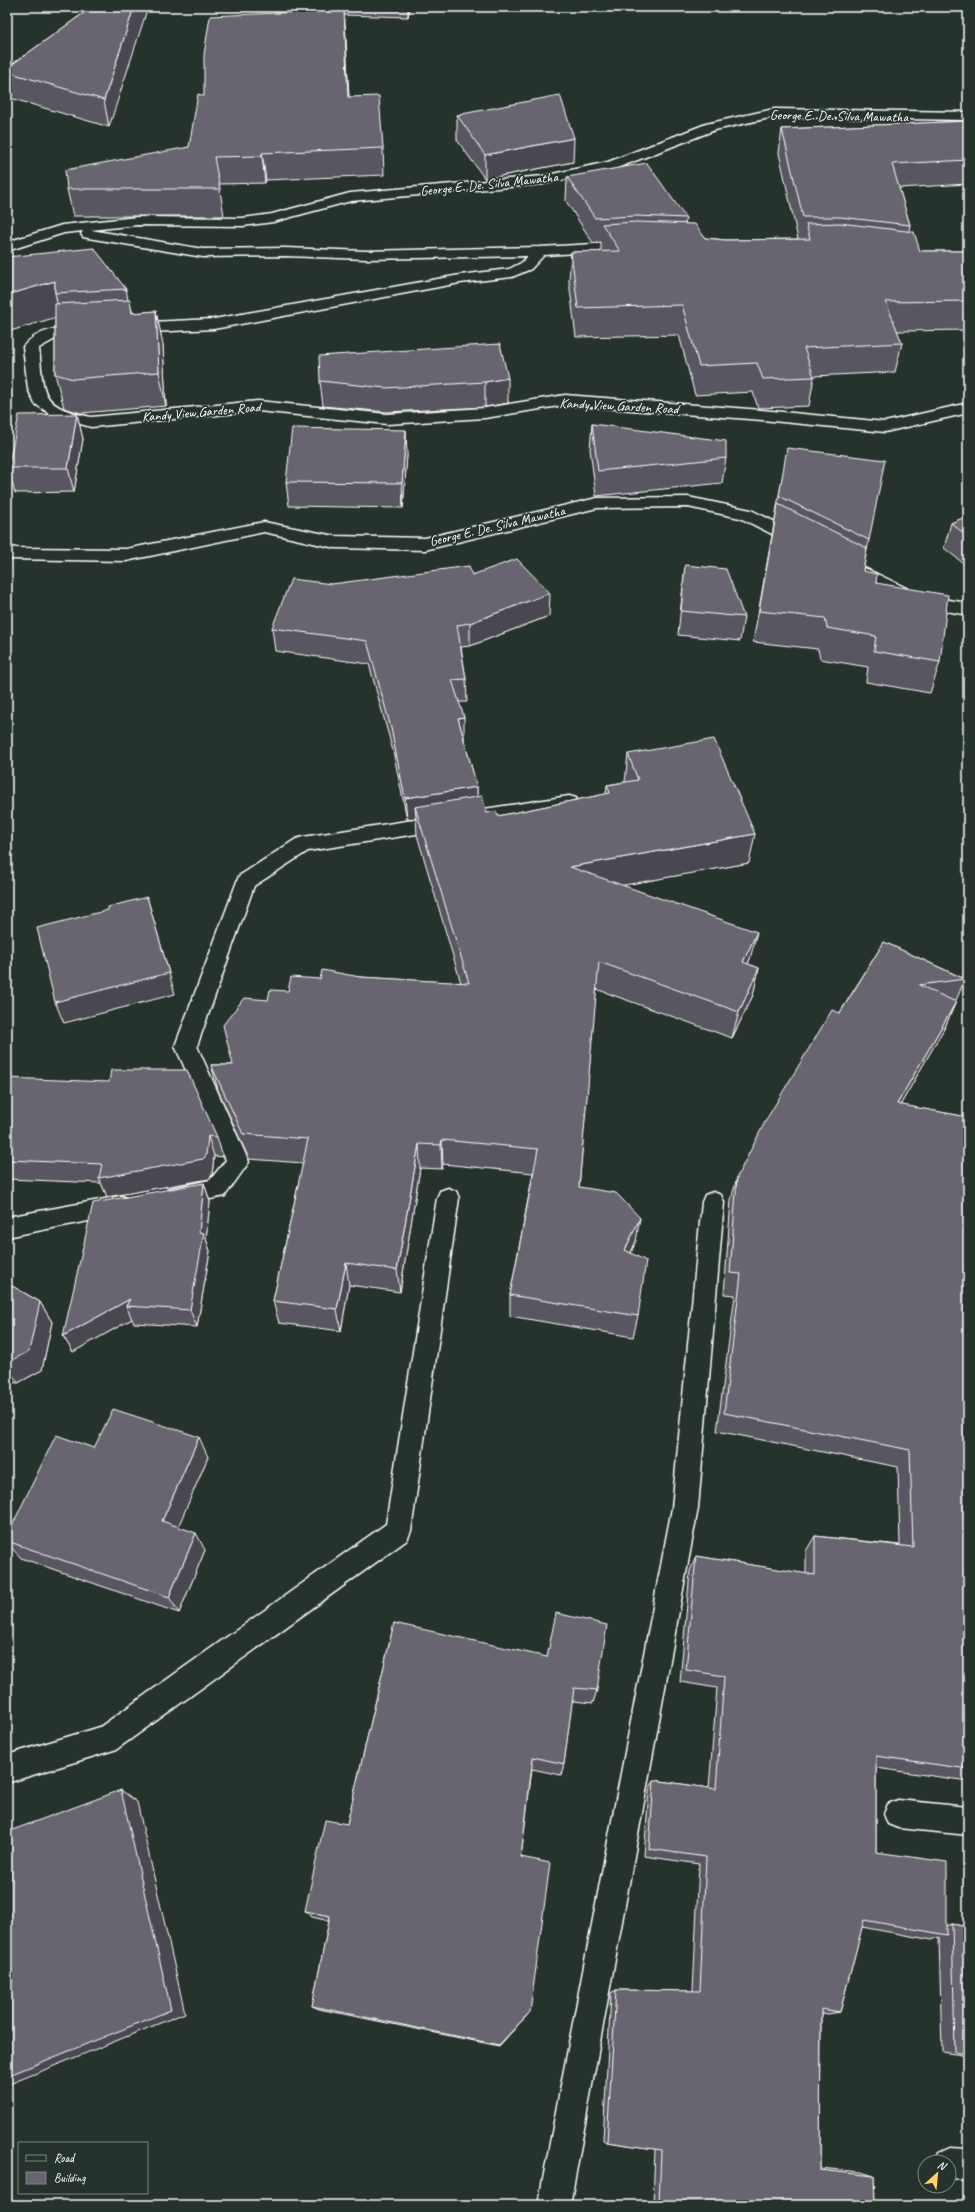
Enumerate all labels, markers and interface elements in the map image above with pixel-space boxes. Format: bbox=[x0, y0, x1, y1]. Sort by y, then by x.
street label: George E. De. Silva Mawatha bbox=[770, 106, 910, 126]
street label: George E. De. Silva Mawatha bbox=[419, 168, 560, 200]
street label: Kandy View Garden Road bbox=[559, 394, 681, 418]
street label: Kandy View Garden Road bbox=[141, 398, 263, 426]
street label: George E. De. Silva Mawatha bbox=[428, 502, 568, 550]
legend bbox=[18, 2142, 148, 2194]
text: Road bbox=[54, 2150, 76, 2166]
north arrow bbox=[917, 2154, 957, 2194]
text: N bbox=[935, 2157, 950, 2174]
text: Building bbox=[54, 2170, 86, 2186]

